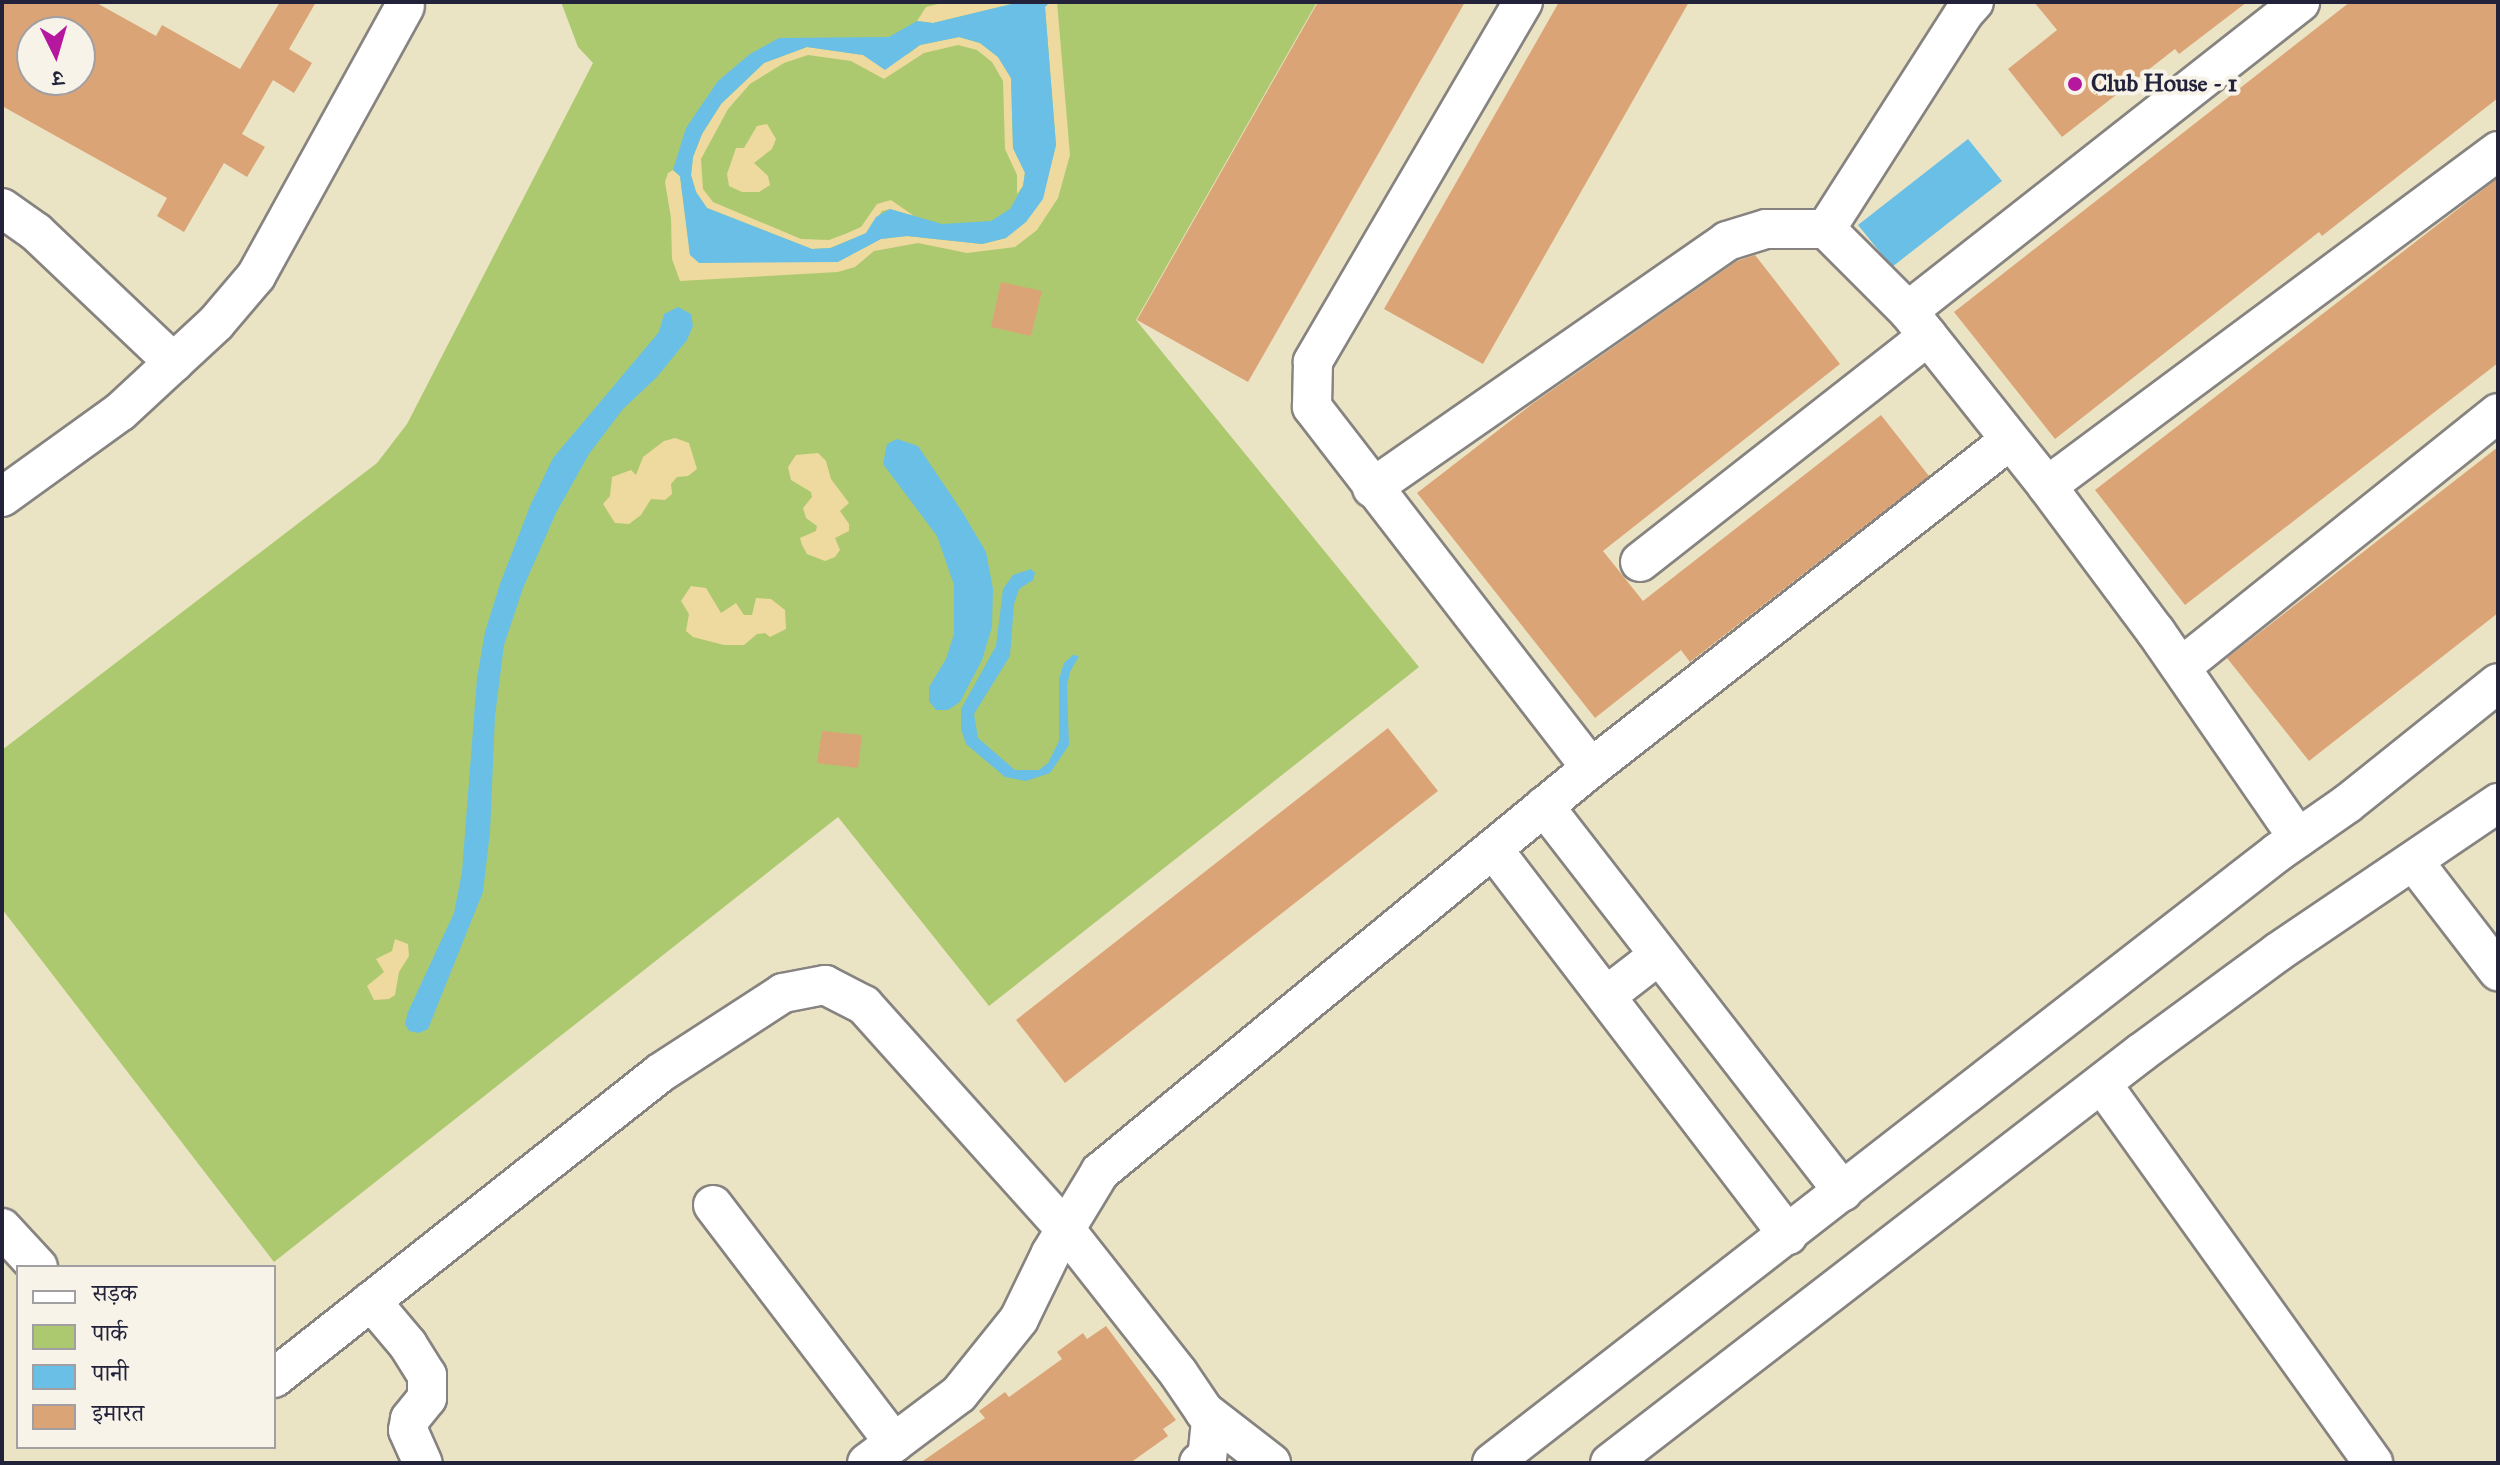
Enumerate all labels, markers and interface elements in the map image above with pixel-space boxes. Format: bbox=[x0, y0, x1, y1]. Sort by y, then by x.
north arrow bbox=[16, 16, 96, 96]
text: उ bbox=[51, 64, 65, 92]
place label: Club House - 1 bbox=[2091, 70, 2237, 98]
marker: Club House - 1 bbox=[2066, 75, 2084, 93]
legend bbox=[16, 1265, 276, 1449]
text: सड़क bbox=[92, 1278, 137, 1308]
text: पार्क bbox=[92, 1318, 127, 1348]
text: पानी bbox=[92, 1358, 129, 1388]
text: इमारत bbox=[92, 1398, 144, 1428]

